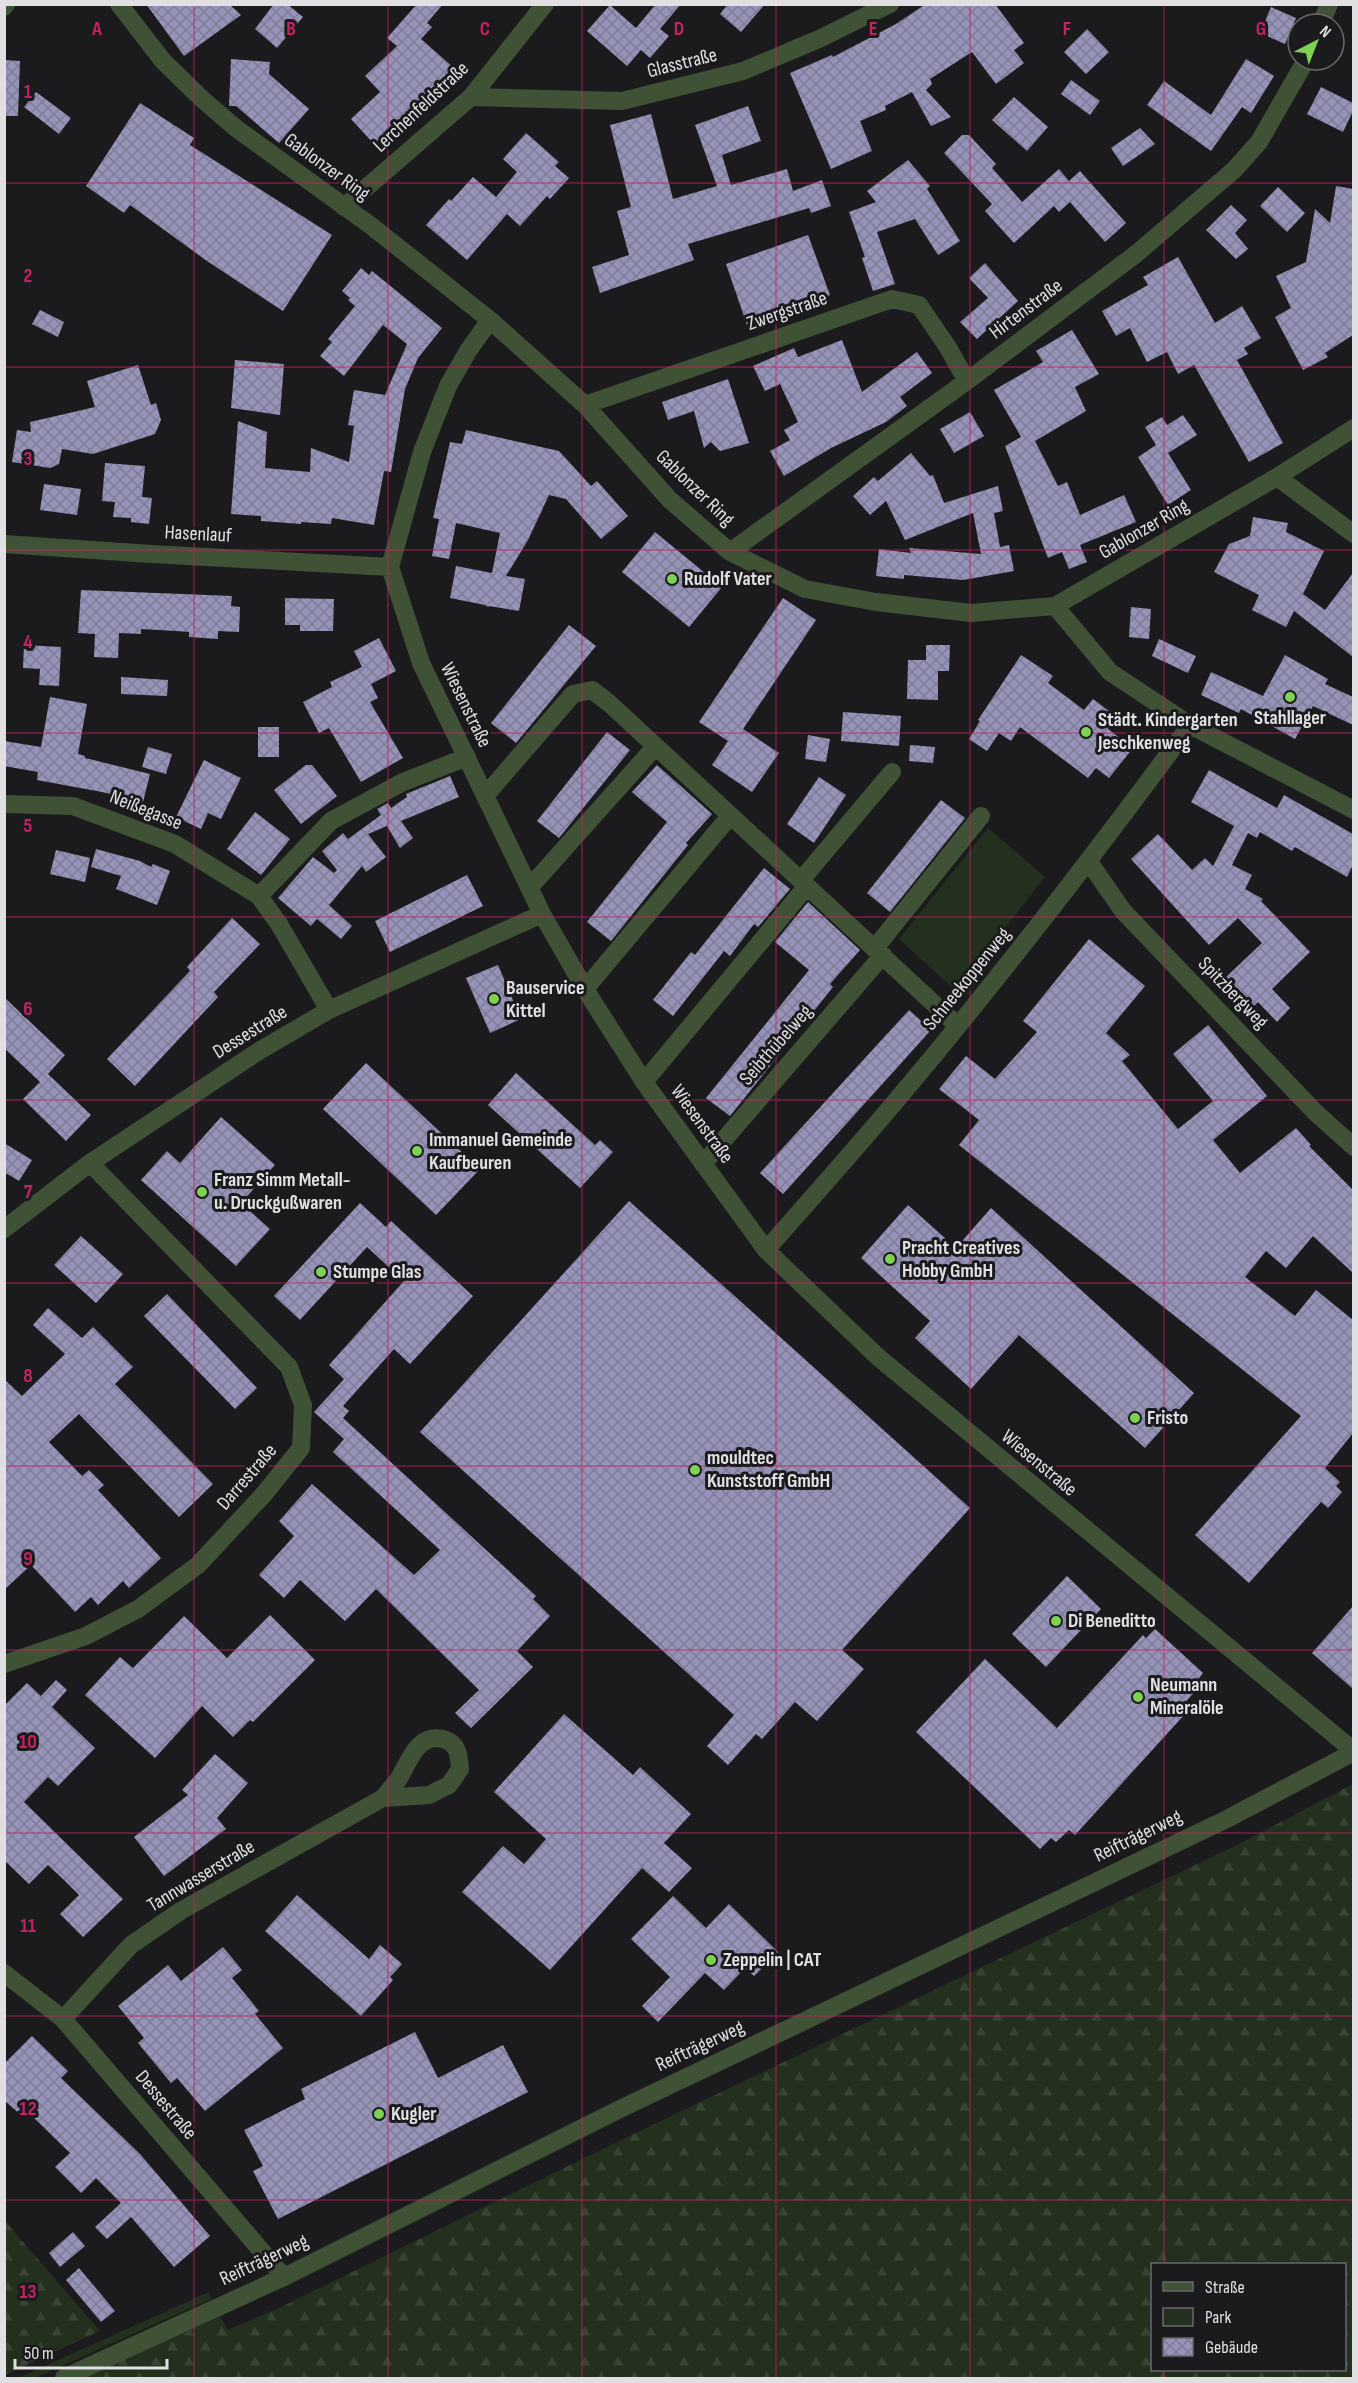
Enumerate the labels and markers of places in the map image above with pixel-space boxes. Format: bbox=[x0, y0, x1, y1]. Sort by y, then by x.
place label: Rudolf Vater bbox=[684, 567, 772, 591]
marker: Rudolf Vater bbox=[665, 572, 679, 586]
marker: Stahllager bbox=[1283, 690, 1297, 704]
place label: Stahllager bbox=[1254, 706, 1326, 730]
place label: Städt. Kindergarten Jeschkenweg bbox=[1097, 708, 1238, 755]
marker: Städt. Kindergarten Jeschkenweg bbox=[1079, 725, 1093, 739]
place label: Bauservice Kittel bbox=[506, 976, 584, 1023]
marker: Bauservice Kittel bbox=[487, 992, 501, 1006]
place label: Immanuel Gemeinde Kaufbeuren bbox=[429, 1128, 573, 1175]
marker: Immanuel Gemeinde Kaufbeuren bbox=[410, 1144, 424, 1158]
place label: Franz Simm Metall- u. Druckgußwaren bbox=[214, 1168, 350, 1215]
marker: Franz Simm Metall- u. Druckgußwaren bbox=[195, 1185, 209, 1199]
place label: Pracht Creatives Hobby GmbH bbox=[902, 1236, 1020, 1283]
marker: Pracht Creatives Hobby GmbH bbox=[883, 1252, 897, 1266]
place label: Stumpe Glas bbox=[333, 1260, 422, 1284]
marker: Stumpe Glas bbox=[314, 1265, 328, 1279]
place label: Fristo bbox=[1147, 1406, 1188, 1430]
marker: Fristo bbox=[1128, 1411, 1142, 1425]
place label: mouldtec Kunststoff GmbH bbox=[707, 1446, 830, 1493]
marker: mouldtec Kunststoff GmbH bbox=[688, 1463, 702, 1477]
place label: Di Beneditto bbox=[1068, 1609, 1156, 1633]
marker: Di Beneditto bbox=[1049, 1614, 1063, 1628]
place label: Neumann Mineralöle bbox=[1150, 1673, 1224, 1720]
marker: Neumann Mineralöle bbox=[1131, 1690, 1145, 1704]
place label: Zeppelin | CAT bbox=[723, 1948, 822, 1972]
marker: Zeppelin | CAT bbox=[704, 1953, 718, 1967]
place label: Kugler bbox=[391, 2102, 437, 2126]
marker: Kugler bbox=[372, 2107, 386, 2121]

